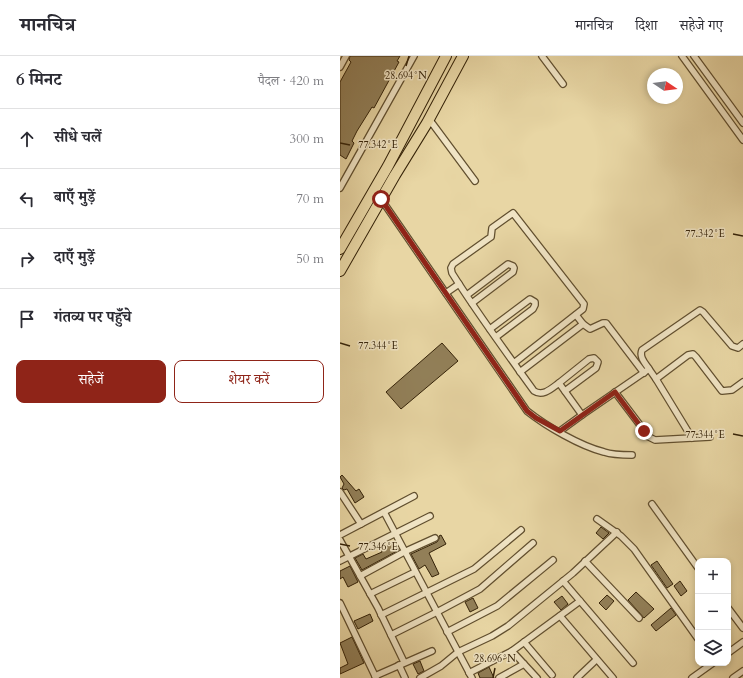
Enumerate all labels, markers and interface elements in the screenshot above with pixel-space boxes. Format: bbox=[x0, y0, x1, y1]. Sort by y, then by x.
text: मानचित्र bbox=[20, 12, 75, 38]
text: मानचित्र bbox=[575, 16, 613, 35]
text: दिशा bbox=[635, 16, 657, 35]
text: सहेजे गए bbox=[679, 16, 723, 35]
text: 6 मिनट bbox=[16, 68, 62, 91]
north arrow bbox=[647, 68, 683, 104]
text: 28.694°N bbox=[385, 69, 427, 83]
text: पैदल · 420 m bbox=[258, 72, 324, 90]
text: सीधे चलें bbox=[54, 127, 102, 147]
icon: ahead bbox=[16, 128, 38, 150]
text: 300 m bbox=[290, 130, 324, 148]
text: 77.342°E bbox=[358, 138, 398, 152]
text: बाएँ मुड़ें bbox=[54, 187, 95, 207]
icon: left bbox=[16, 188, 38, 210]
text: 70 m bbox=[296, 190, 324, 208]
route start bbox=[372, 190, 390, 208]
text: 77.342°E bbox=[685, 227, 725, 241]
text: दाएँ मुड़ें bbox=[54, 247, 95, 267]
icon: right bbox=[16, 248, 38, 270]
text: 50 m bbox=[296, 250, 324, 268]
text: गंतव्य पर पहुँचे bbox=[54, 307, 131, 327]
icon: arrive bbox=[16, 308, 38, 330]
text: 77.344°E bbox=[358, 339, 398, 353]
button: सहेजें bbox=[16, 360, 166, 403]
button: शेयर करें bbox=[174, 360, 324, 403]
route end bbox=[635, 422, 653, 440]
text: 77.344°E bbox=[685, 428, 725, 442]
text: 77.346°E bbox=[358, 540, 398, 554]
map controls bbox=[695, 558, 731, 666]
button: + bbox=[695, 558, 731, 594]
button: − bbox=[695, 594, 731, 630]
button: layers bbox=[695, 630, 731, 666]
text: 28.696°N bbox=[474, 652, 516, 666]

